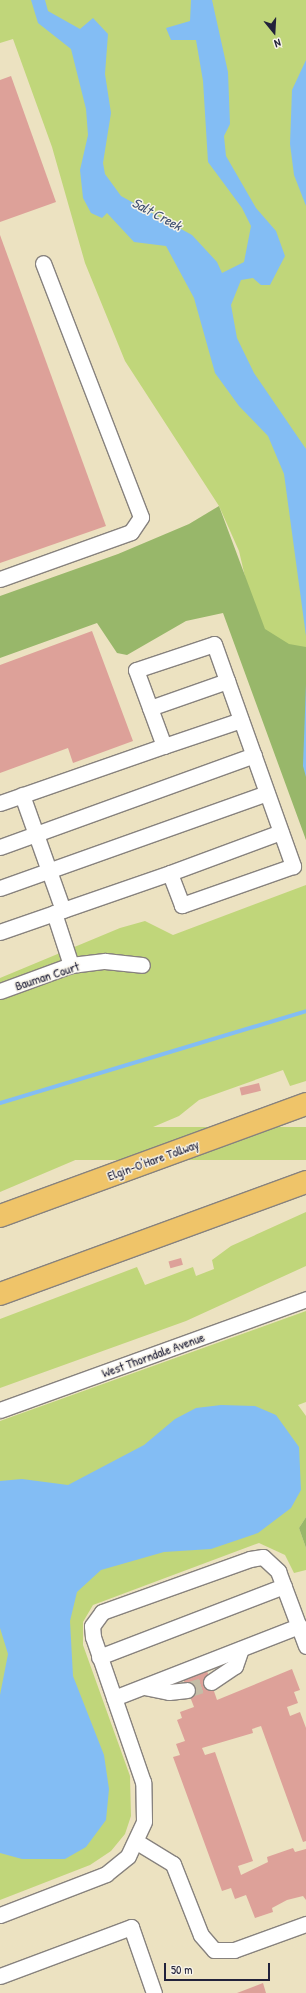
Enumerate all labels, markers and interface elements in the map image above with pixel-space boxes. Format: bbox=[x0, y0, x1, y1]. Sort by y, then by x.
north arrow bbox=[254, 12, 294, 52]
text: N bbox=[273, 36, 283, 51]
water label: Salt Creek bbox=[129, 194, 185, 234]
street label: Bauman Court bbox=[13, 958, 81, 994]
street label: Elgin-O'Hare Tollway bbox=[105, 1136, 201, 1184]
street label: West Thorndale Avenue bbox=[100, 1329, 206, 1381]
scale bar bbox=[166, 1955, 272, 1981]
text: 50 m bbox=[171, 1961, 192, 1978]

